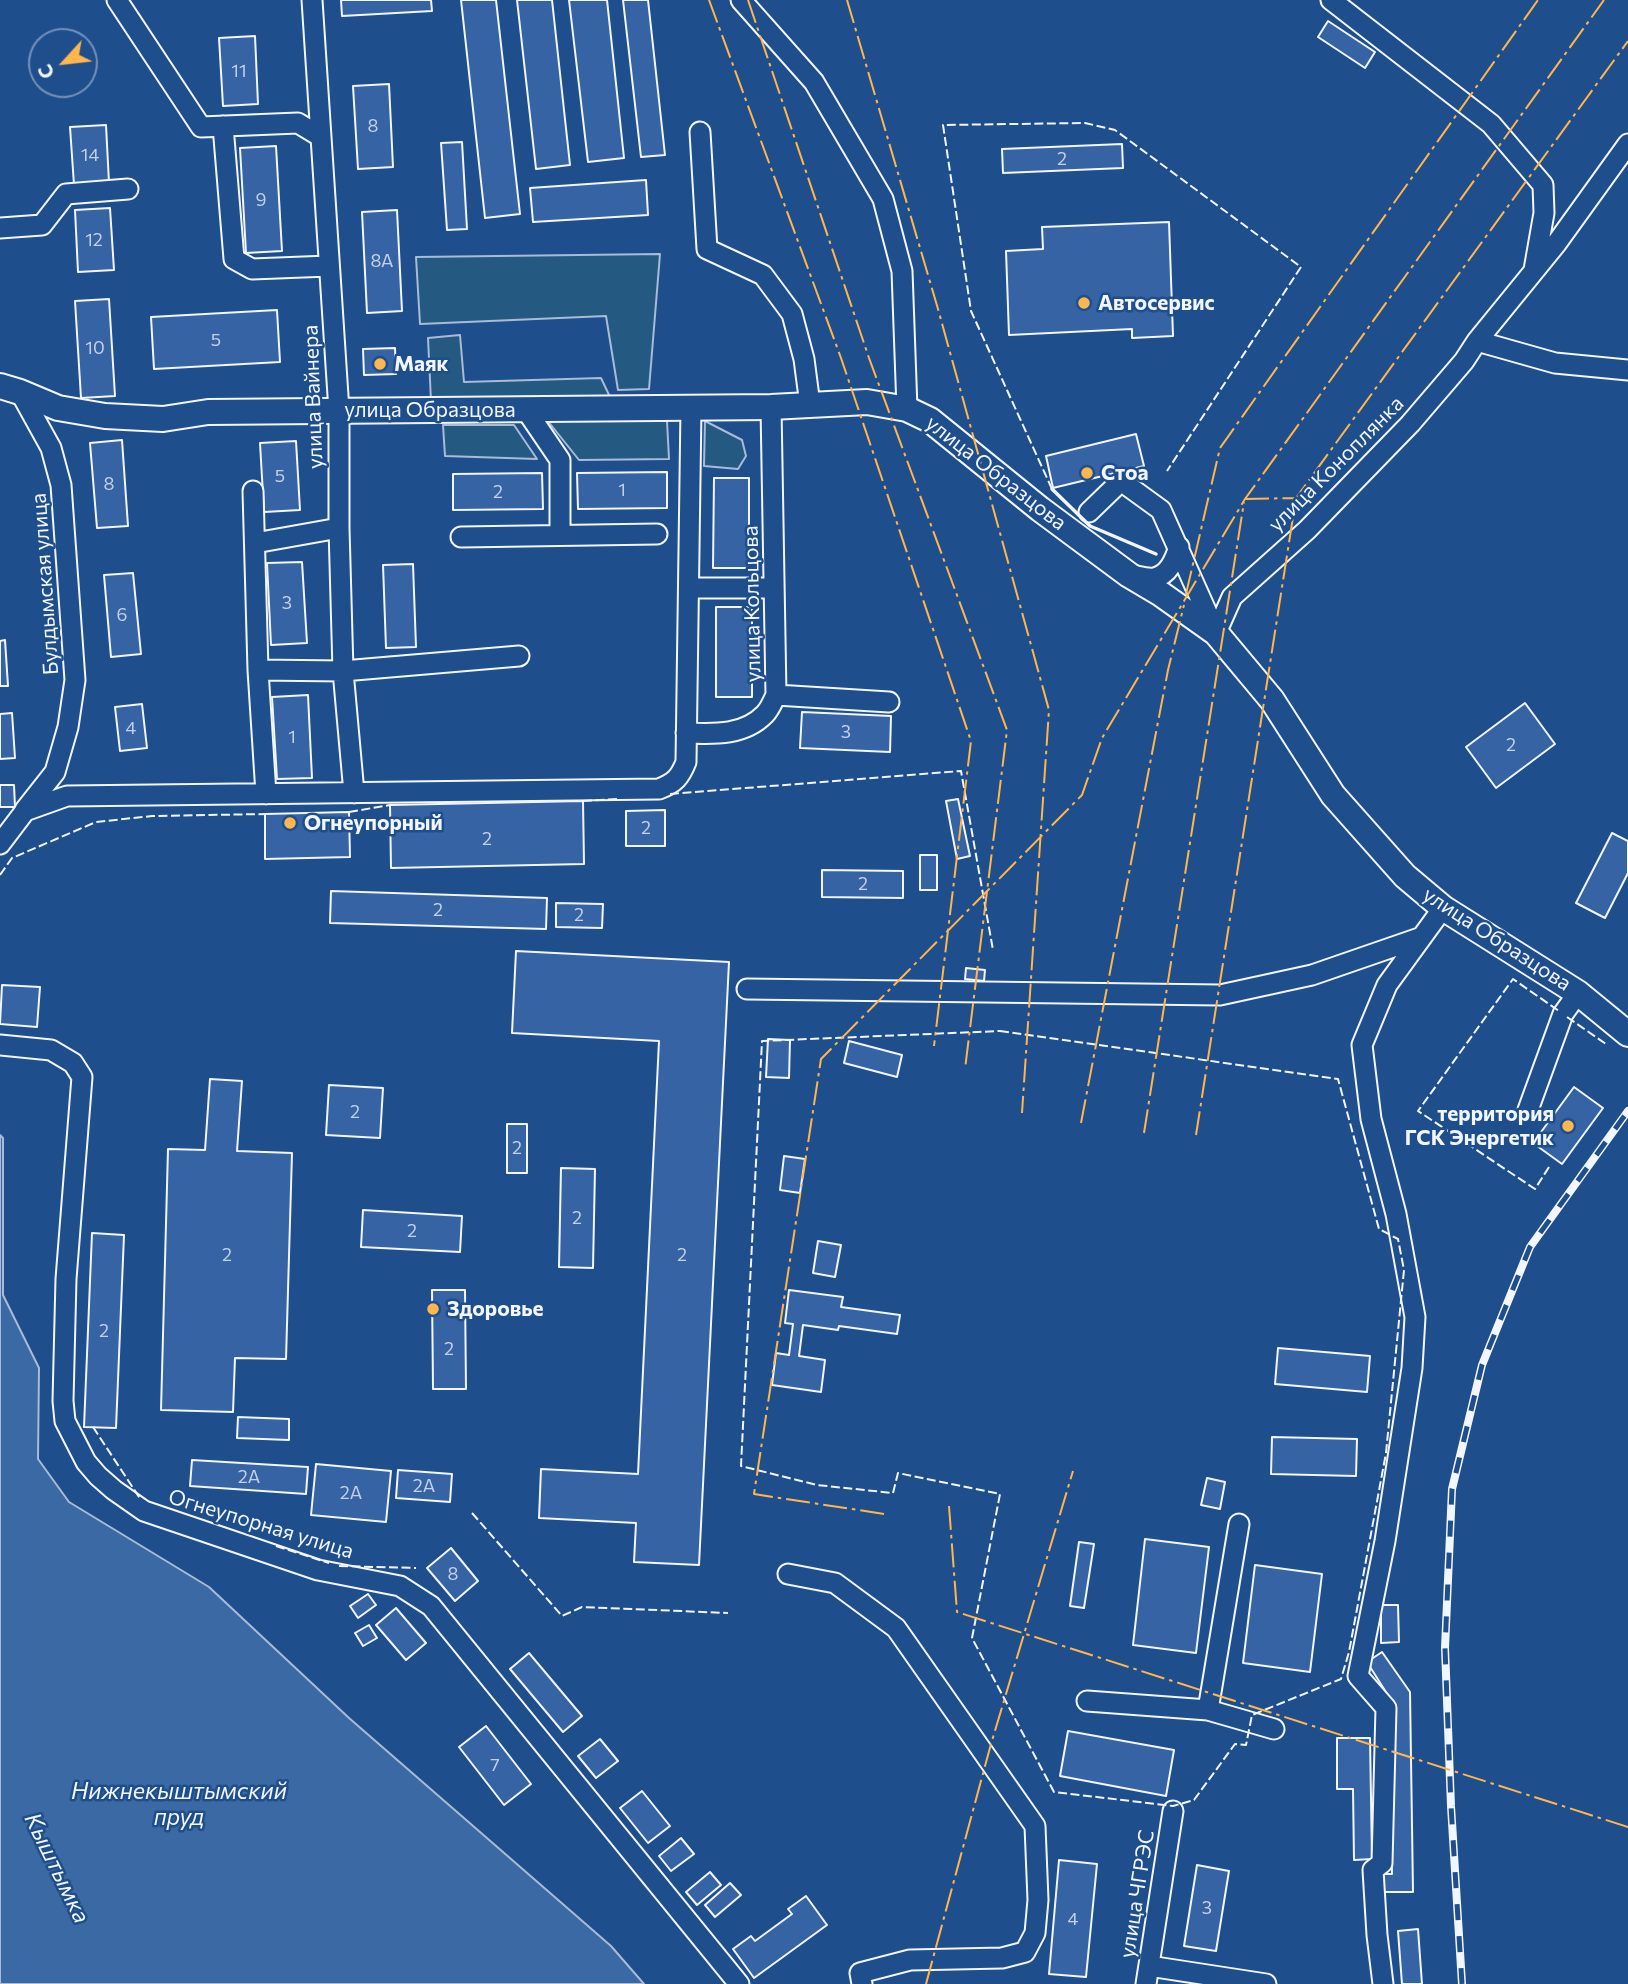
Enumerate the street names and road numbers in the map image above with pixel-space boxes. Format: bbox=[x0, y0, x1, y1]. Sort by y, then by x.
street label: улица Вайнера bbox=[298, 325, 328, 469]
street label: улица Коноплянка bbox=[1263, 391, 1409, 537]
street label: улица Образцова bbox=[344, 397, 516, 423]
street label: улица Образцова bbox=[921, 410, 1071, 536]
street label: Булдымская улица bbox=[26, 492, 64, 676]
street label: улица Кольцова bbox=[738, 525, 766, 683]
street label: улица Образцова bbox=[1418, 882, 1576, 996]
street label: Огнеупорная улица bbox=[165, 1484, 357, 1564]
street label: улица ЧГРЭС bbox=[1114, 1828, 1160, 1960]

